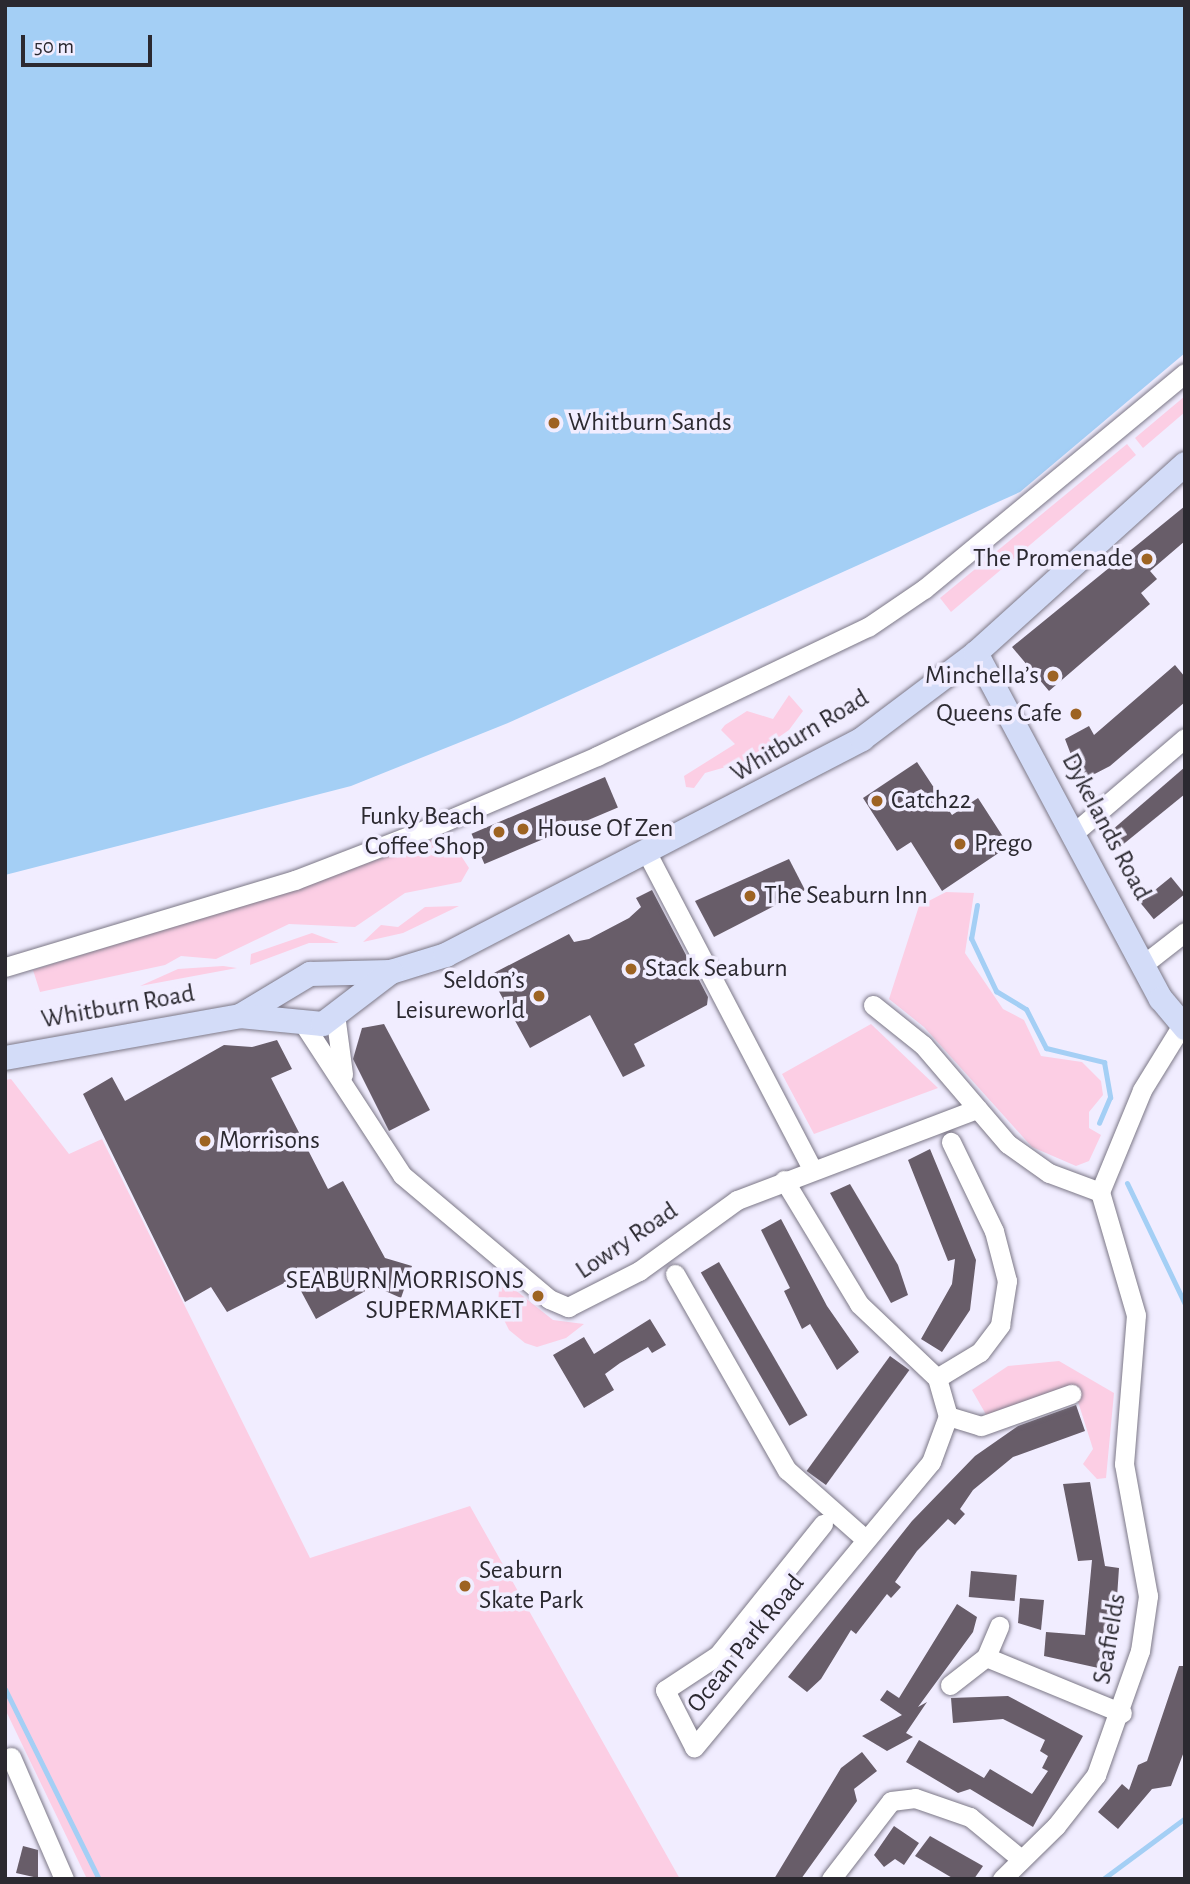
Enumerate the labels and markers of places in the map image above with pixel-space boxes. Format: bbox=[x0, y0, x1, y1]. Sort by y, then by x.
place label: Whitburn Sands bbox=[568, 407, 732, 439]
marker: Whitburn Sands bbox=[546, 415, 562, 431]
place label: The Promenade bbox=[973, 543, 1133, 575]
marker: The Promenade bbox=[1139, 551, 1155, 567]
place label: Minchella’s bbox=[925, 660, 1039, 692]
marker: Minchella’s bbox=[1045, 668, 1061, 684]
place label: Queens Cafe bbox=[936, 698, 1062, 730]
marker: Queens Cafe bbox=[1068, 706, 1084, 722]
place label: Catch22 bbox=[891, 785, 972, 817]
marker: Catch22 bbox=[869, 793, 885, 809]
place label: Funky Beach Coffee Shop bbox=[360, 801, 485, 862]
place label: House Of Zen bbox=[537, 813, 673, 845]
marker: House Of Zen bbox=[515, 821, 531, 837]
marker: Funky Beach Coffee Shop bbox=[491, 824, 507, 840]
place label: Prego bbox=[974, 828, 1033, 860]
marker: Prego bbox=[952, 836, 968, 852]
place label: The Seaburn Inn bbox=[764, 880, 928, 912]
marker: The Seaburn Inn bbox=[742, 888, 758, 904]
place label: Stack Seaburn bbox=[645, 953, 788, 985]
marker: Stack Seaburn bbox=[623, 961, 639, 977]
place label: Seldon’s Leisureworld bbox=[395, 965, 525, 1026]
marker: Seldon’s Leisureworld bbox=[531, 988, 547, 1004]
place label: Morrisons bbox=[219, 1125, 320, 1157]
marker: Morrisons bbox=[197, 1133, 213, 1149]
place label: SEABURN MORRISONS SUPERMARKET bbox=[286, 1265, 524, 1326]
marker: SEABURN MORRISONS SUPERMARKET bbox=[530, 1288, 546, 1304]
place label: Seaburn Skate Park bbox=[479, 1555, 583, 1616]
marker: Seaburn Skate Park bbox=[457, 1578, 473, 1594]

